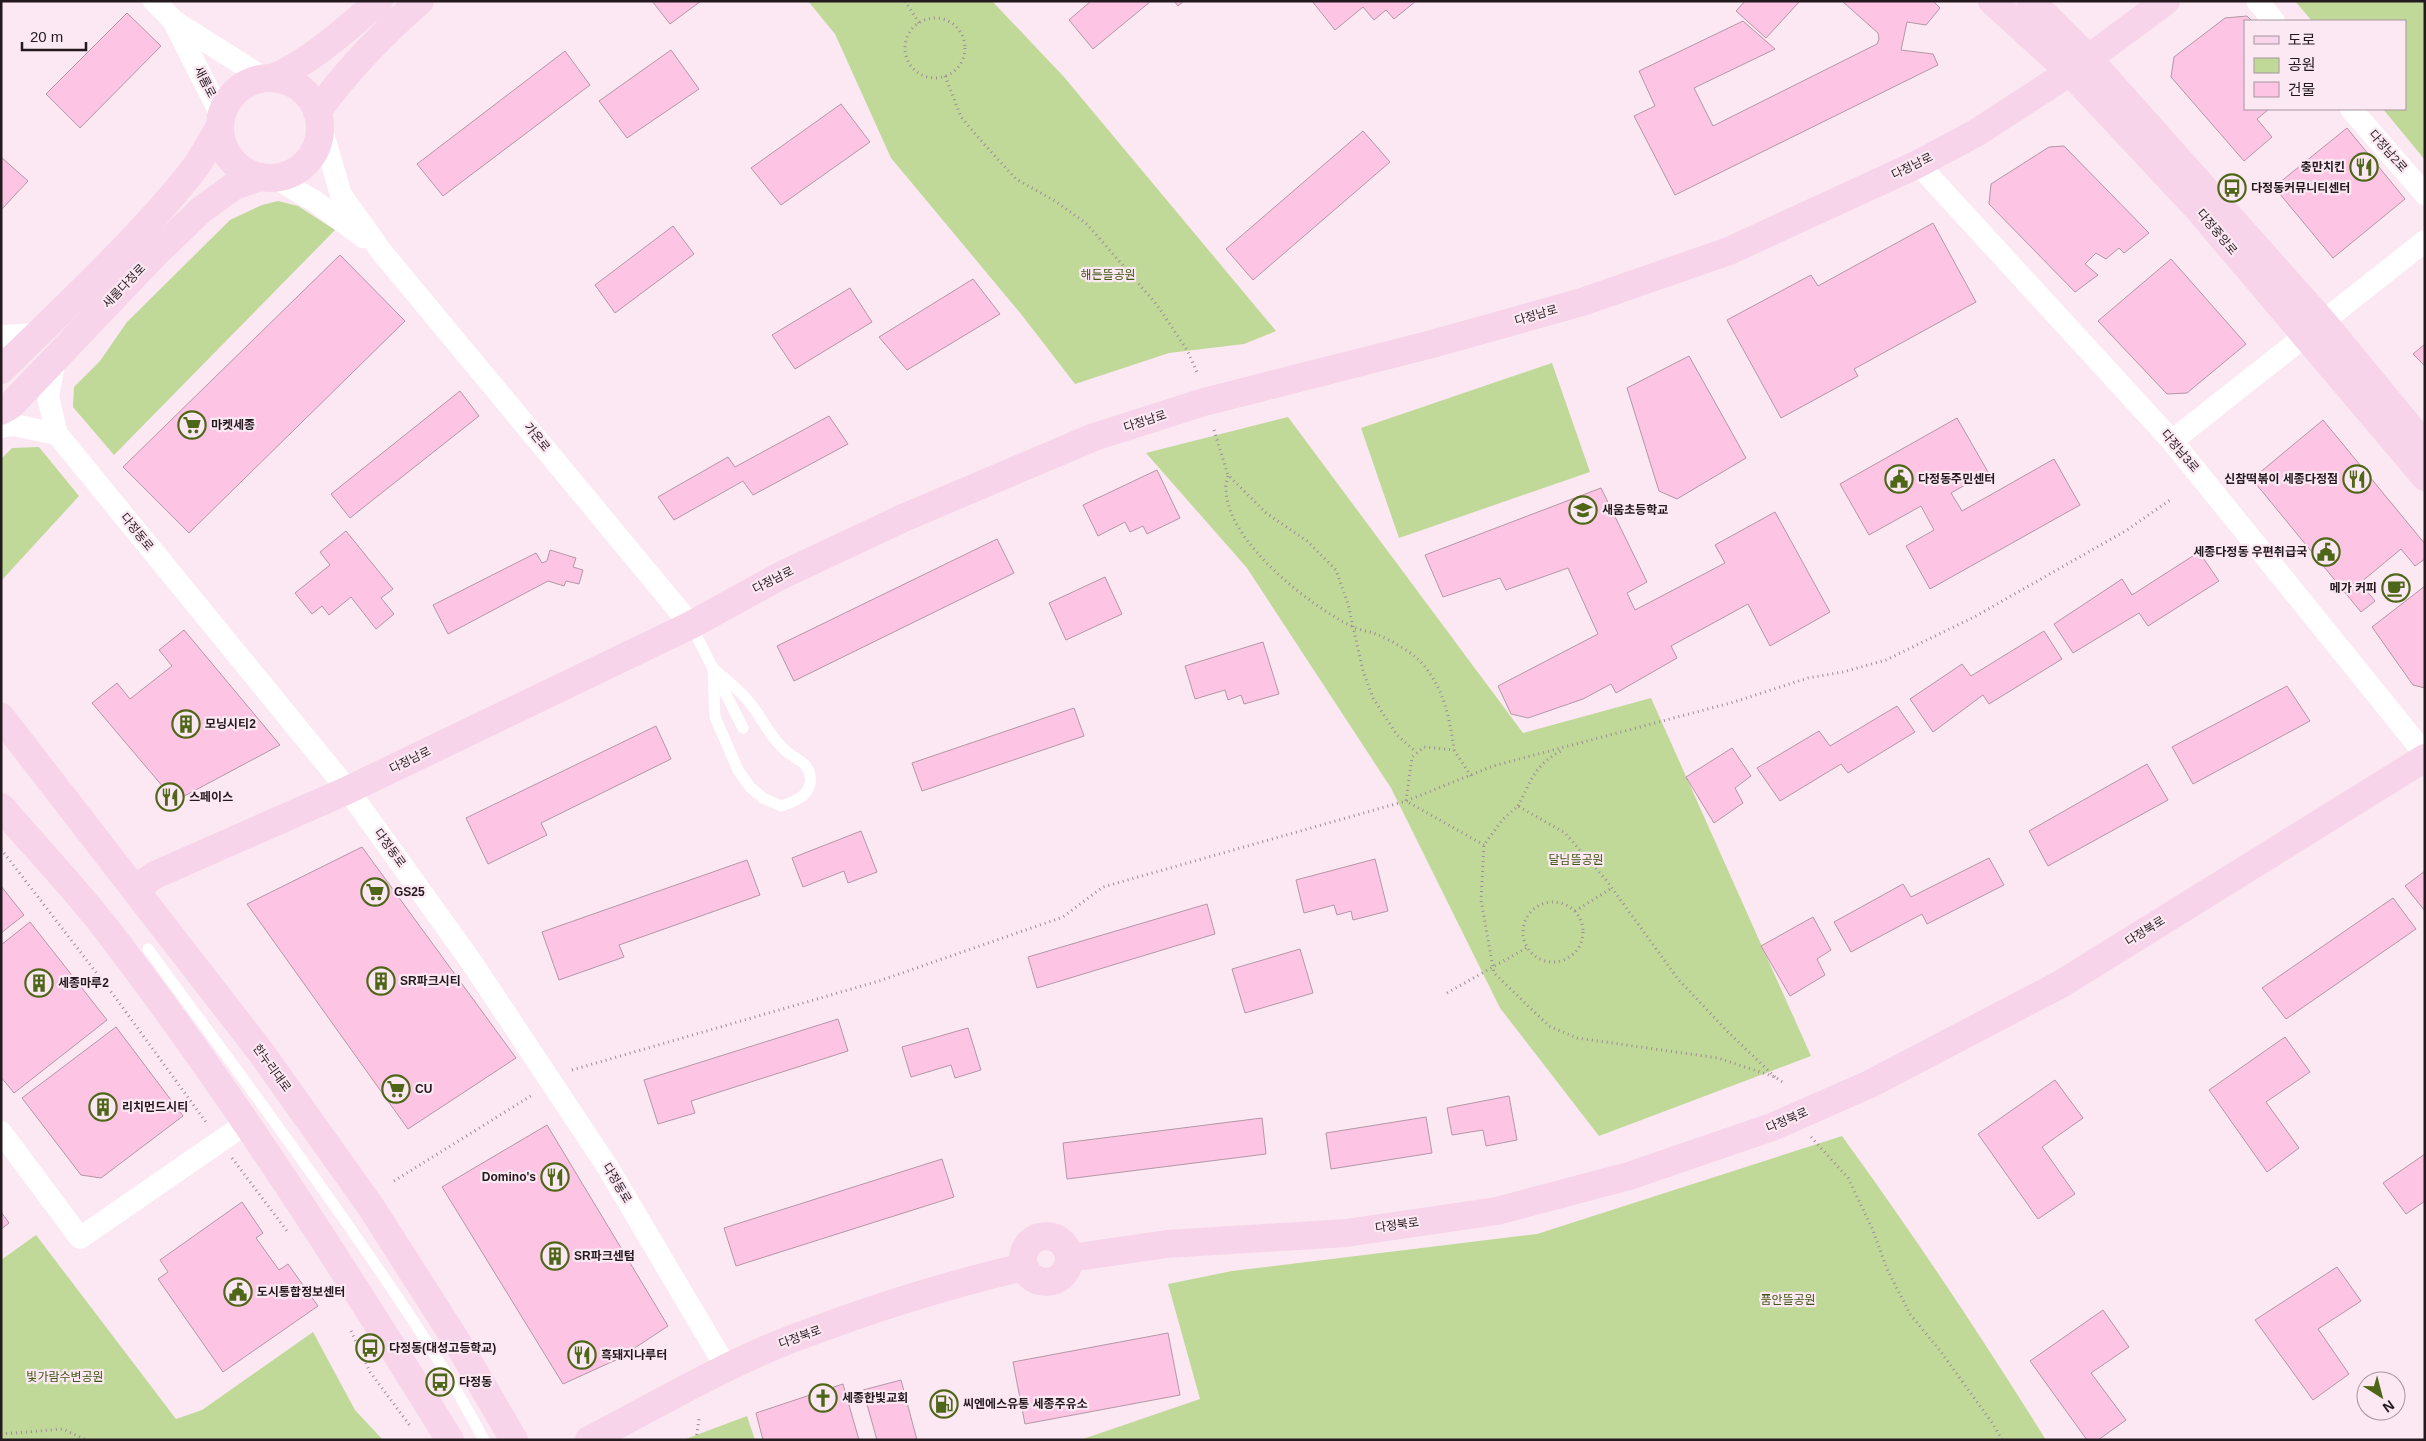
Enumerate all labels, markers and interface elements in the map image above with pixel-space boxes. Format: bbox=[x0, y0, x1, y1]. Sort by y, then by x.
scale bar bbox=[22, 20, 86, 52]
legend bbox=[2244, 20, 2406, 110]
text: 20 m bbox=[30, 28, 63, 45]
text: 도로 bbox=[2288, 31, 2316, 48]
text: 공원 bbox=[2288, 56, 2316, 73]
street label: 새롬로 bbox=[191, 64, 219, 100]
text: 건물 bbox=[2288, 81, 2316, 98]
street label: 다정남2로 bbox=[2366, 127, 2410, 175]
street label: 다정남로 bbox=[1889, 150, 1935, 182]
restaurant icon: 충만치킨 bbox=[2349, 152, 2379, 182]
place label: 충만치킨 bbox=[2301, 160, 2345, 174]
bus stop icon: 다정동커뮤니티센터 bbox=[2217, 173, 2247, 203]
place label: 다정동커뮤니티센터 bbox=[2251, 181, 2350, 195]
street label: 다정중앙로 bbox=[2194, 206, 2240, 258]
street label: 새롬다정로 bbox=[100, 261, 148, 311]
park label: 해든뜰공원 bbox=[1080, 268, 1136, 282]
street label: 다정남로 bbox=[1513, 302, 1559, 328]
street label: 다정남로 bbox=[1122, 408, 1168, 434]
supermarket icon: 마켓세종 bbox=[177, 410, 207, 440]
place label: 마켓세종 bbox=[211, 418, 255, 432]
street label: 가온로 bbox=[521, 420, 553, 454]
street label: 다정남3로 bbox=[2158, 427, 2202, 475]
public building icon: 다정동주민센터 bbox=[1884, 464, 1914, 494]
restaurant icon: 신참떡볶이 세종다정점 bbox=[2342, 464, 2372, 494]
place label: 다정동주민센터 bbox=[1918, 472, 1995, 486]
place label: 신참떡볶이 세종다정점 bbox=[2224, 472, 2338, 486]
school or university icon: 새움초등학교 bbox=[1568, 495, 1598, 525]
place label: 새움초등학교 bbox=[1602, 503, 1668, 517]
street label: 다정동로 bbox=[118, 510, 156, 554]
public building icon: 세종다정동 우편취급국 bbox=[2311, 537, 2341, 567]
place label: 세종다정동 우편취급국 bbox=[2193, 545, 2307, 559]
street label: 다정남로 bbox=[750, 564, 796, 596]
cafe icon: 메가 커피 bbox=[2381, 573, 2411, 603]
place label: 메가 커피 bbox=[2330, 581, 2377, 595]
building icon: 모닝시티2 bbox=[171, 709, 201, 739]
place label: 모닝시티2 bbox=[205, 717, 256, 731]
street label: 다정남로 bbox=[387, 744, 433, 776]
restaurant icon: 스페이스 bbox=[155, 782, 185, 812]
place label: 스페이스 bbox=[189, 790, 233, 804]
street label: 다정동로 bbox=[371, 826, 409, 870]
park label: 달님뜰공원 bbox=[1548, 853, 1604, 867]
supermarket icon: GS25 bbox=[360, 877, 390, 907]
place label: GS25 bbox=[394, 885, 425, 899]
street label: 다정북로 bbox=[2123, 913, 2167, 949]
building icon: SR파크시티 bbox=[366, 966, 396, 996]
building icon: 세종마루2 bbox=[24, 968, 54, 998]
place label: SR파크시티 bbox=[400, 974, 461, 988]
place label: 세종마루2 bbox=[58, 976, 109, 990]
street label: 한누리대로 bbox=[250, 1042, 294, 1094]
supermarket icon: CU bbox=[381, 1074, 411, 1104]
place label: CU bbox=[415, 1082, 432, 1096]
building icon: 리치먼드시티 bbox=[88, 1092, 118, 1122]
place label: 리치먼드시티 bbox=[122, 1100, 188, 1114]
street label: 다정북로 bbox=[1764, 1105, 1810, 1135]
street label: 다정동로 bbox=[600, 1160, 634, 1206]
restaurant icon: Domino's bbox=[540, 1162, 570, 1192]
place label: Domino's bbox=[482, 1170, 536, 1184]
street label: 다정북로 bbox=[1374, 1215, 1420, 1235]
building icon: SR파크센텀 bbox=[540, 1241, 570, 1271]
place label: SR파크센텀 bbox=[574, 1249, 635, 1263]
public building icon: 도시통합정보센터 bbox=[223, 1277, 253, 1307]
place label: 도시통합정보센터 bbox=[257, 1285, 345, 1299]
park label: 품안뜰공원 bbox=[1760, 1293, 1816, 1307]
street label: 다정북로 bbox=[777, 1323, 823, 1351]
bus stop icon: 다정동(대성고등학교) bbox=[355, 1333, 385, 1363]
restaurant icon: 흑돼지나루터 bbox=[567, 1340, 597, 1370]
place label: 다정동(대성고등학교) bbox=[389, 1341, 496, 1355]
place label: 흑돼지나루터 bbox=[601, 1348, 667, 1362]
bus stop icon: 다정동 bbox=[425, 1367, 455, 1397]
park label: 빛가람수변공원 bbox=[26, 1370, 104, 1384]
north arrow bbox=[2356, 1371, 2406, 1421]
place label: 다정동 bbox=[459, 1375, 492, 1389]
church icon: 세종한빛교회 bbox=[808, 1383, 838, 1413]
fuel station icon: 씨엔에스유통 세종주유소 bbox=[929, 1389, 959, 1419]
place label: 세종한빛교회 bbox=[842, 1391, 908, 1405]
place label: 씨엔에스유통 세종주유소 bbox=[963, 1397, 1088, 1411]
text: N bbox=[2380, 1397, 2397, 1416]

